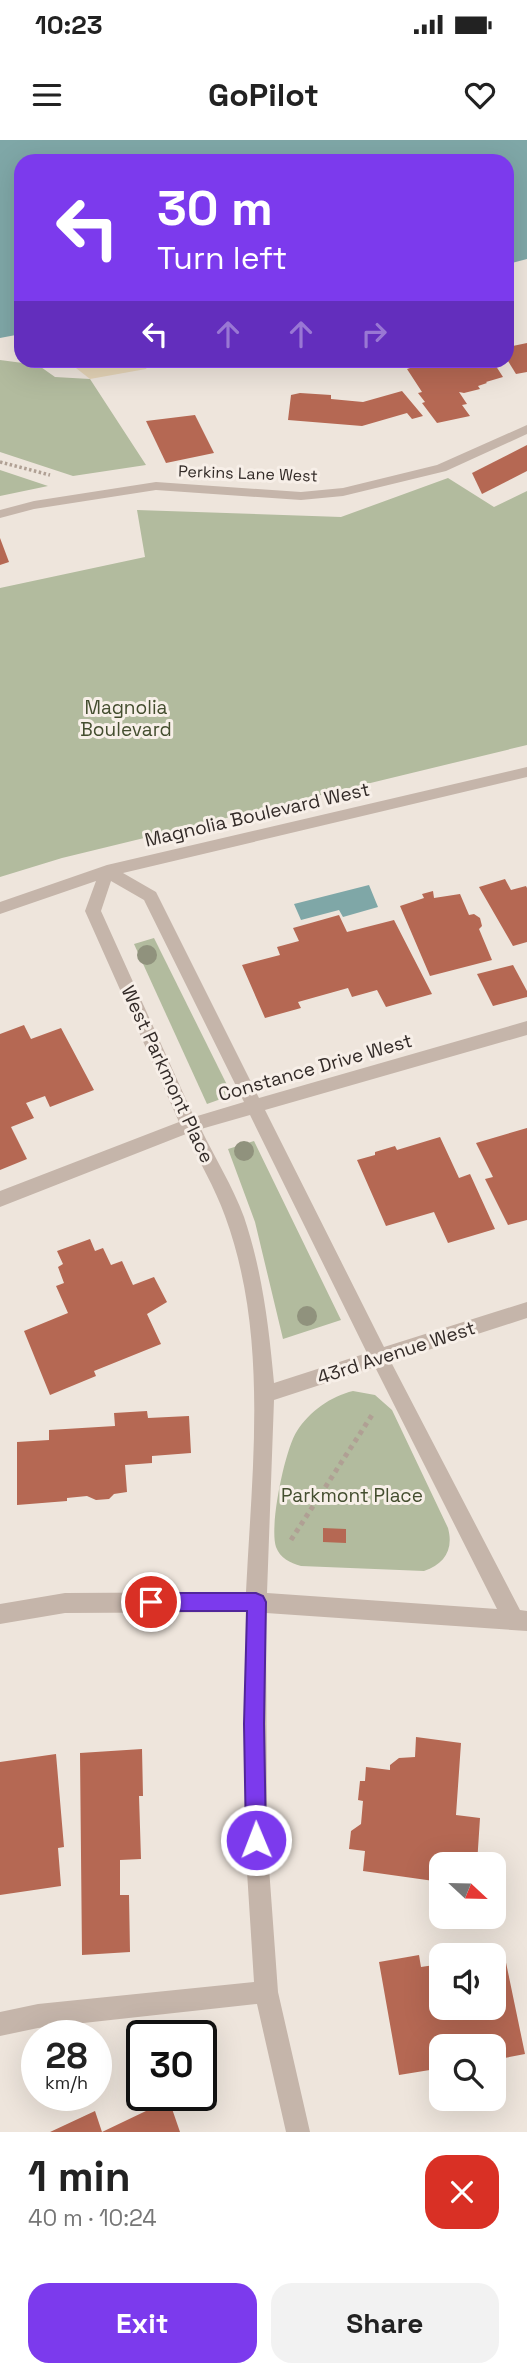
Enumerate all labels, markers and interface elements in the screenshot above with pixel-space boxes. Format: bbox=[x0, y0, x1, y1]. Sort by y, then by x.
text: 10:23 bbox=[35, 8, 103, 42]
text: GoPilot bbox=[208, 75, 319, 115]
icon: menu bbox=[28, 76, 66, 114]
icon: heart bbox=[461, 76, 499, 114]
text: 30 m bbox=[157, 177, 273, 239]
icon: left bbox=[42, 182, 133, 273]
text: Turn left bbox=[157, 238, 287, 278]
icon: left bbox=[136, 315, 174, 353]
icon: ahead bbox=[209, 315, 247, 353]
icon: ahead bbox=[282, 315, 320, 353]
icon: right bbox=[355, 315, 393, 353]
street label: Perkins Lane West bbox=[178, 461, 318, 486]
park label: Magnolia Boulevard bbox=[80, 695, 172, 742]
street label: Magnolia Boulevard West bbox=[142, 776, 372, 853]
street label: West Parkmont Place bbox=[115, 981, 220, 1167]
street label: Constance Drive West bbox=[215, 1028, 415, 1107]
street label: 43rd Avenue West bbox=[314, 1315, 478, 1390]
park label: Parkmont Place bbox=[281, 1483, 423, 1508]
pin bbox=[121, 1572, 181, 1632]
icon: arrive bbox=[132, 1583, 170, 1621]
position arrow bbox=[219, 1803, 293, 1877]
north arrow bbox=[429, 1852, 506, 1928]
map controls bbox=[429, 1852, 506, 2111]
button: sound bbox=[429, 1943, 506, 2020]
speed limit sign: 30 bbox=[126, 2020, 217, 2111]
text: 28 bbox=[46, 2034, 87, 2078]
button: search bbox=[429, 2034, 506, 2111]
text: km/h bbox=[45, 2071, 88, 2094]
text: 1 min bbox=[28, 2150, 131, 2203]
button: close bbox=[425, 2155, 499, 2229]
text: 40 m · 10:24 bbox=[28, 2203, 157, 2233]
button: Exit bbox=[28, 2283, 257, 2363]
button: Share bbox=[271, 2283, 499, 2363]

